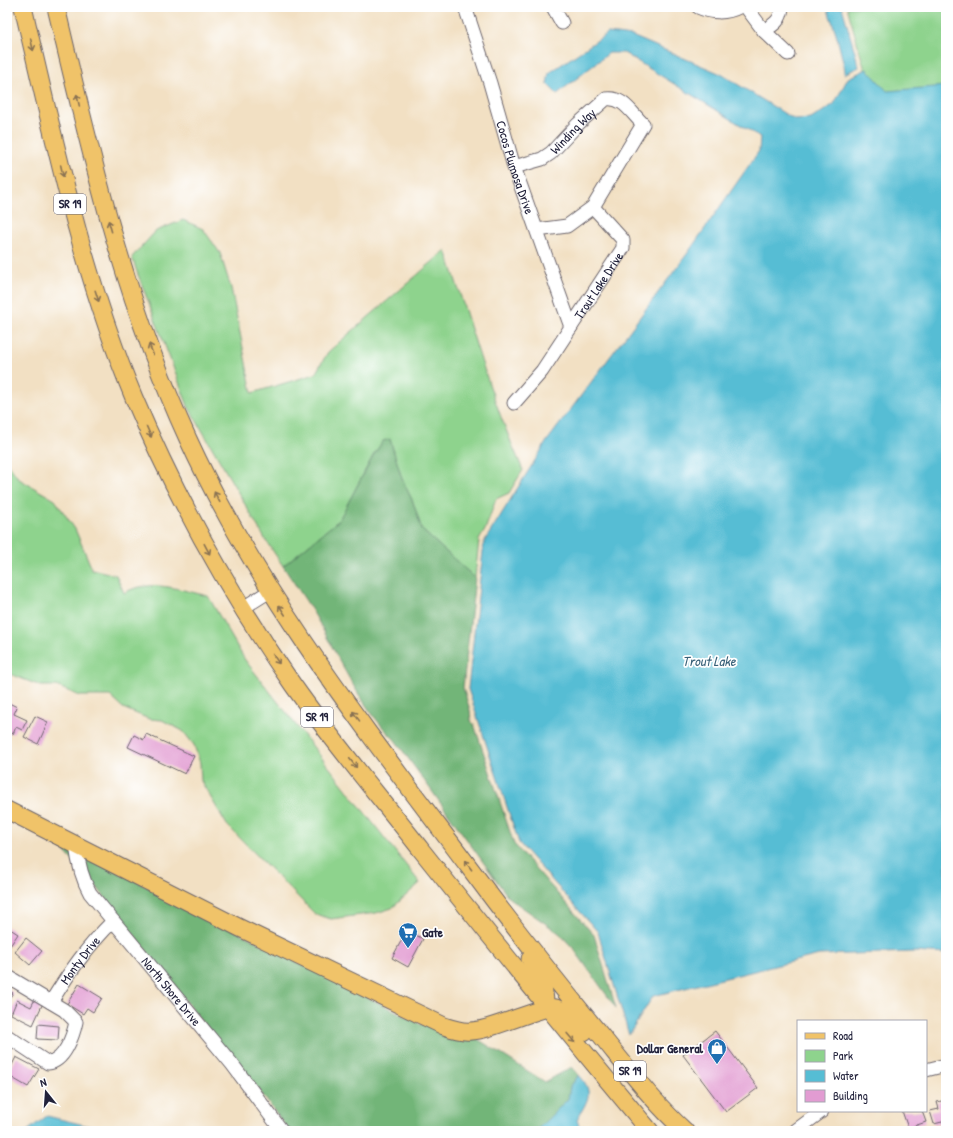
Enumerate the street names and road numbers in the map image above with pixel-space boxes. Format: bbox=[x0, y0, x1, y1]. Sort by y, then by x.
street label: Winding Way bbox=[546, 103, 600, 158]
street label: Cocos Plumosa Drive bbox=[492, 118, 539, 216]
road number: SR 19 bbox=[54, 194, 86, 214]
street label: Trout Lake Drive bbox=[570, 248, 627, 323]
road number: SR 19 bbox=[301, 707, 333, 727]
street label: Monty Drive bbox=[56, 932, 104, 988]
street label: North Shore Drive bbox=[138, 953, 205, 1029]
road number: SR 19 bbox=[614, 1061, 646, 1081]

